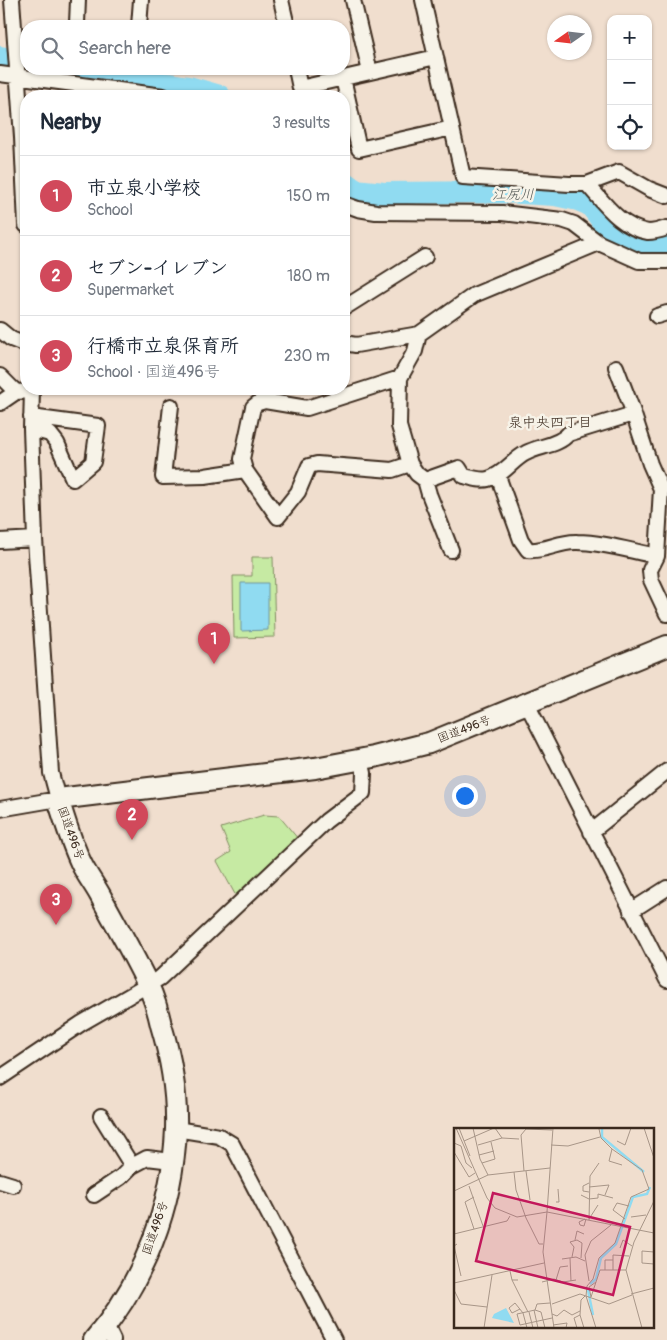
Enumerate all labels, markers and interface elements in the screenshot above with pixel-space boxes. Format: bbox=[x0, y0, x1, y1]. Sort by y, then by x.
north arrow bbox=[547, 15, 592, 60]
map controls bbox=[607, 15, 652, 150]
button: + bbox=[607, 15, 652, 60]
search box bbox=[20, 20, 350, 75]
icon: search bbox=[38, 34, 66, 62]
text: Search here bbox=[78, 36, 171, 60]
button: − bbox=[607, 60, 652, 105]
button: locate bbox=[607, 105, 652, 150]
text: Nearby bbox=[40, 109, 101, 136]
text: 3 results bbox=[272, 113, 330, 133]
text: 市立泉小学校 bbox=[87, 176, 201, 200]
text: 1 bbox=[53, 186, 59, 206]
text: 150 m bbox=[286, 186, 330, 206]
water label: 江尻川 bbox=[492, 186, 534, 203]
text: School bbox=[87, 200, 133, 220]
text: セブン-イレブン bbox=[87, 256, 228, 280]
text: 2 bbox=[52, 266, 60, 286]
text: 180 m bbox=[287, 266, 330, 286]
text: Supermarket bbox=[87, 280, 174, 300]
text: 行橋市立泉保育所 bbox=[87, 334, 239, 358]
text: 3 bbox=[52, 346, 60, 366]
text: 230 m bbox=[284, 346, 330, 366]
text: School · 国道496号 bbox=[87, 362, 220, 382]
district label: 泉中央四丁目 bbox=[508, 414, 592, 431]
pin: 1 bbox=[198, 623, 230, 664]
street label: 国道496号 bbox=[435, 712, 493, 747]
your location bbox=[452, 783, 478, 809]
pin: 2 bbox=[116, 799, 148, 840]
street label: 国道496号 bbox=[54, 804, 87, 862]
pin: 3 bbox=[40, 884, 72, 925]
inset map bbox=[454, 1128, 654, 1328]
street label: 国道496号 bbox=[139, 1199, 172, 1257]

